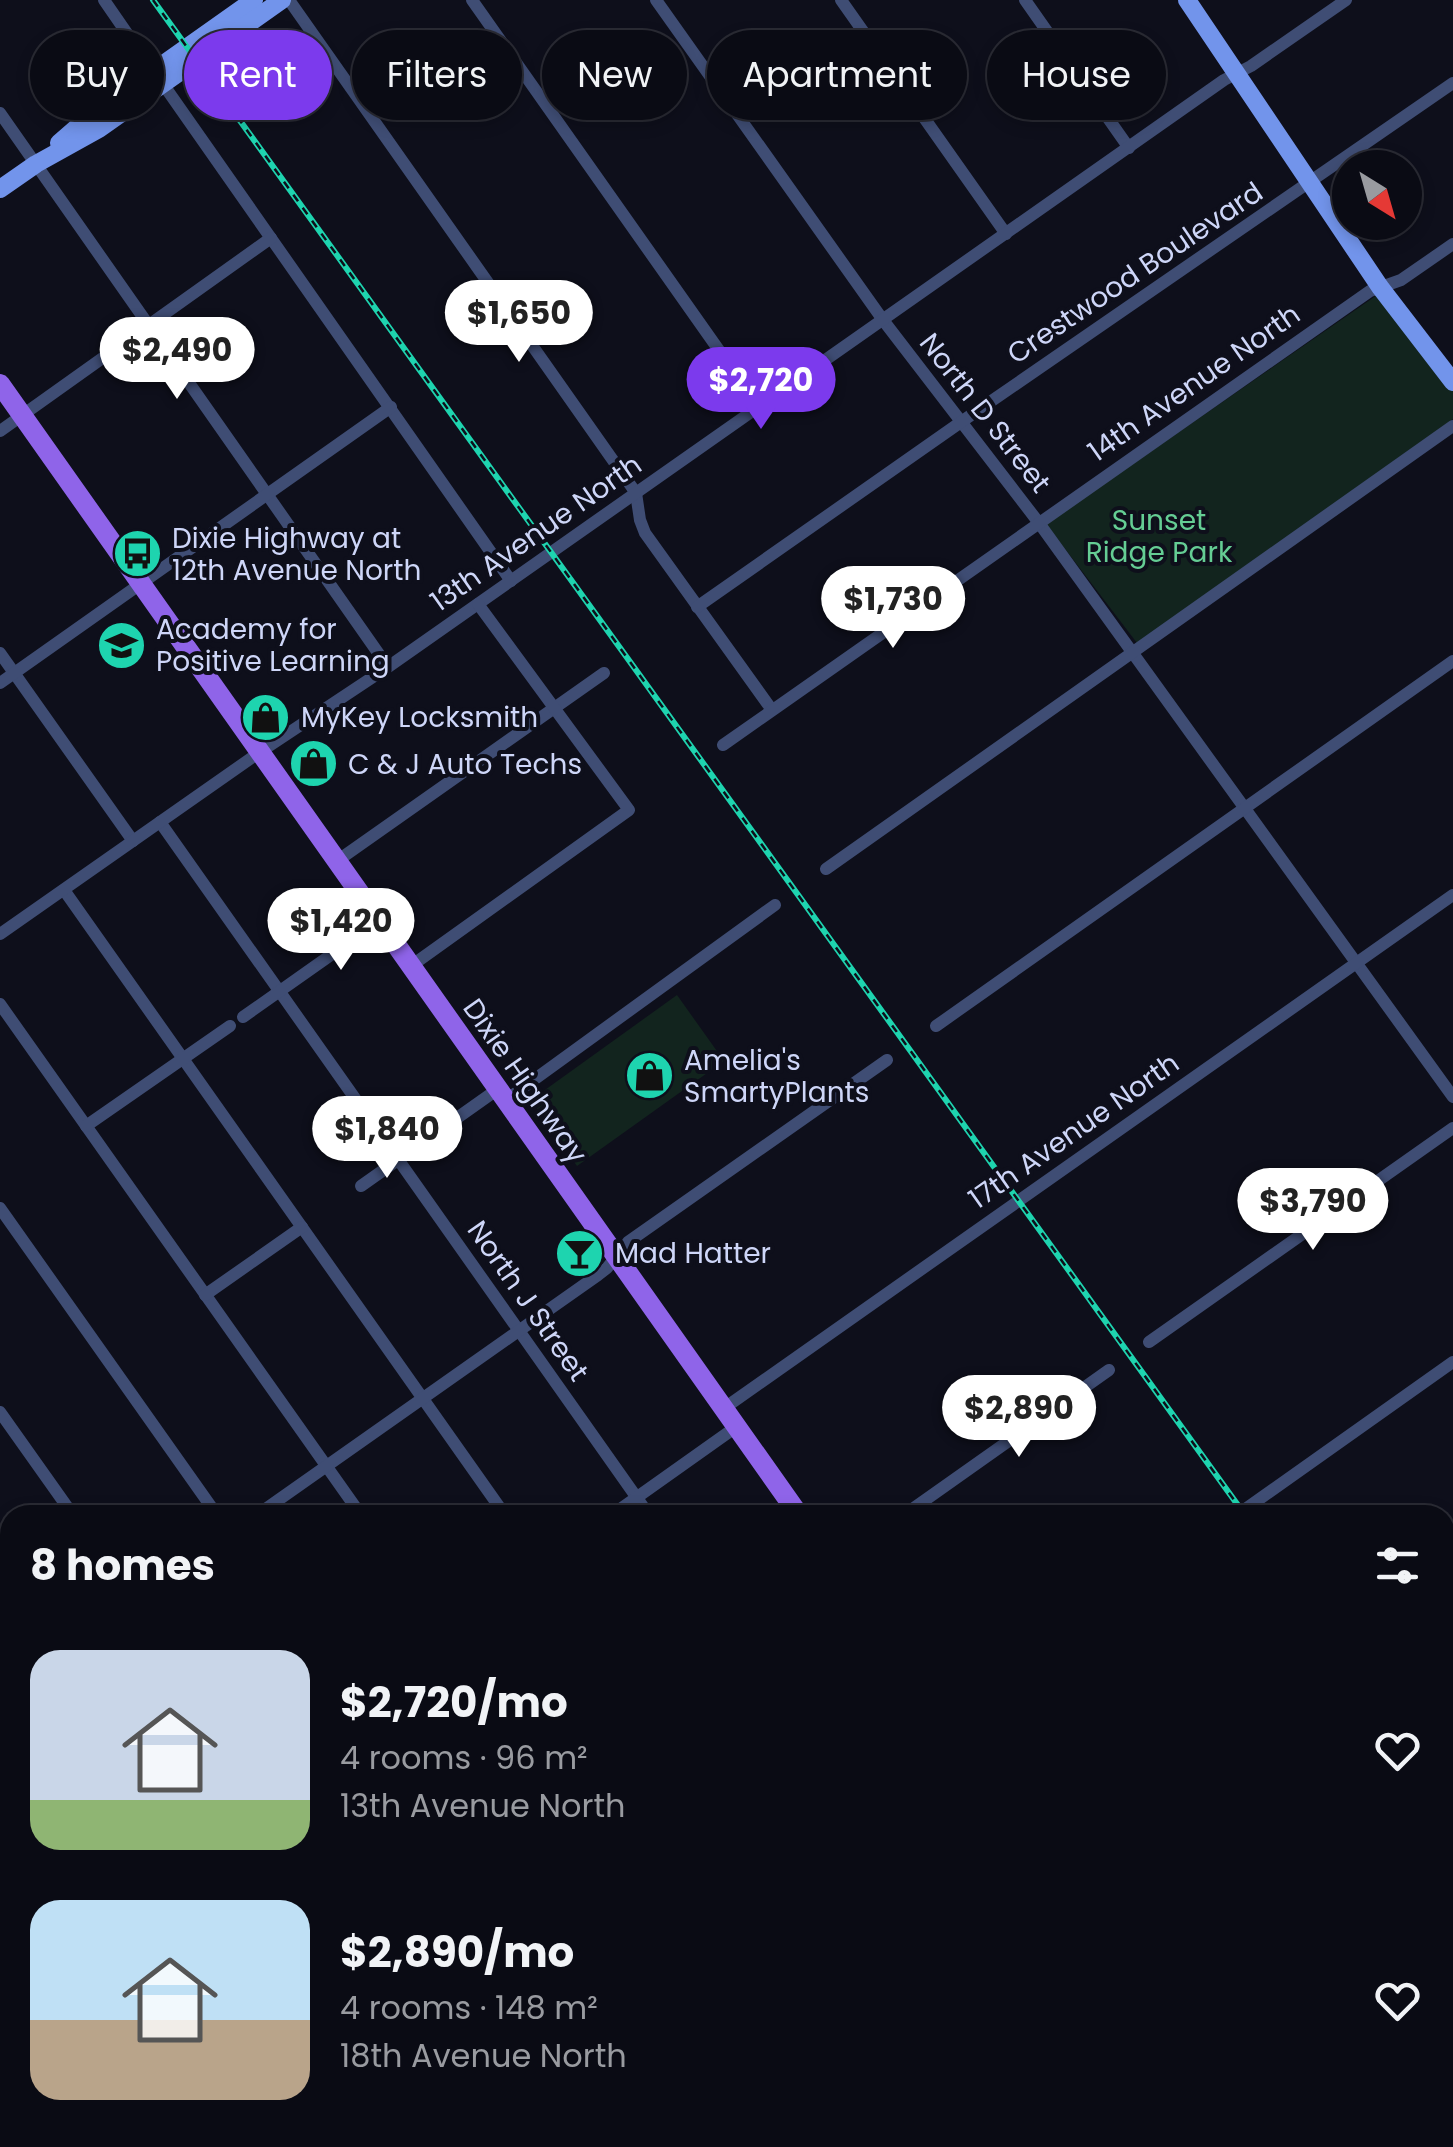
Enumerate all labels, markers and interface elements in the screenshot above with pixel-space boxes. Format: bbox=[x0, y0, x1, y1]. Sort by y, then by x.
chip: Buy bbox=[30, 30, 164, 120]
chip: Rent bbox=[184, 30, 332, 120]
chip: Filters bbox=[352, 30, 522, 120]
chip: New bbox=[542, 30, 687, 120]
chip: Apartment bbox=[707, 30, 967, 120]
chip: House bbox=[987, 30, 1166, 120]
north arrow bbox=[1332, 150, 1422, 240]
map controls bbox=[1332, 150, 1422, 240]
street label: Crestwood Boulevard bbox=[999, 173, 1271, 373]
pin: $1,650 bbox=[438, 280, 600, 365]
text: $1,650 bbox=[467, 290, 571, 335]
street label: 14th Avenue North bbox=[1080, 295, 1308, 471]
pin: $2,490 bbox=[96, 317, 258, 402]
street label: North D Street bbox=[910, 325, 1060, 501]
text: $2,490 bbox=[122, 327, 232, 372]
pin: $2,720 bbox=[680, 347, 842, 432]
text: $2,720 bbox=[709, 357, 813, 402]
street label: 13th Avenue North bbox=[422, 445, 650, 621]
park label: Sunset Ridge Park bbox=[1086, 501, 1233, 572]
place label: Dixie Highway at 12th Avenue North bbox=[172, 519, 421, 590]
bus stop icon: Dixie Highway at 12th Avenue North bbox=[111, 528, 163, 580]
pin: $1,730 bbox=[812, 566, 974, 651]
text: $1,730 bbox=[843, 576, 943, 621]
place label: Academy for Positive Learning bbox=[156, 610, 390, 681]
school or university icon: Academy for Positive Learning bbox=[95, 619, 147, 671]
shop icon: MyKey Locksmith bbox=[240, 691, 292, 743]
place label: MyKey Locksmith bbox=[301, 698, 538, 737]
shop icon: C & J Auto Techs bbox=[287, 738, 339, 790]
place label: C & J Auto Techs bbox=[348, 745, 582, 784]
pin: $1,420 bbox=[260, 888, 422, 973]
text: $1,420 bbox=[289, 898, 393, 943]
street label: Dixie Highway bbox=[454, 991, 596, 1171]
place label: Amelia's SmartyPlants bbox=[684, 1041, 869, 1112]
street label: 17th Avenue North bbox=[961, 1044, 1187, 1218]
shop icon: Amelia's SmartyPlants bbox=[623, 1050, 675, 1102]
pin: $1,840 bbox=[306, 1096, 468, 1181]
text: $1,840 bbox=[334, 1106, 440, 1151]
pin: $3,790 bbox=[1232, 1168, 1394, 1253]
text: $3,790 bbox=[1259, 1178, 1367, 1223]
street label: North J Street bbox=[458, 1213, 598, 1389]
bar icon: Mad Hatter bbox=[554, 1227, 606, 1279]
place label: Mad Hatter bbox=[615, 1234, 771, 1273]
pin: $2,890 bbox=[938, 1375, 1100, 1460]
text: $2,890 bbox=[964, 1385, 1074, 1430]
text: 8 homes bbox=[30, 1536, 215, 1595]
icon: filters bbox=[1370, 1538, 1425, 1593]
text: $2,720/mo bbox=[340, 1673, 568, 1732]
icon: home bbox=[110, 1690, 230, 1810]
icon: heart bbox=[1370, 1723, 1425, 1778]
text: 4 rooms · 96 m² bbox=[340, 1735, 588, 1780]
text: 13th Avenue North bbox=[340, 1783, 626, 1828]
text: $2,890/mo bbox=[340, 1923, 574, 1982]
icon: home bbox=[110, 1940, 230, 2060]
icon: heart bbox=[1370, 1973, 1425, 2028]
text: 4 rooms · 148 m² bbox=[340, 1985, 598, 2030]
text: 18th Avenue North bbox=[340, 2033, 627, 2078]

